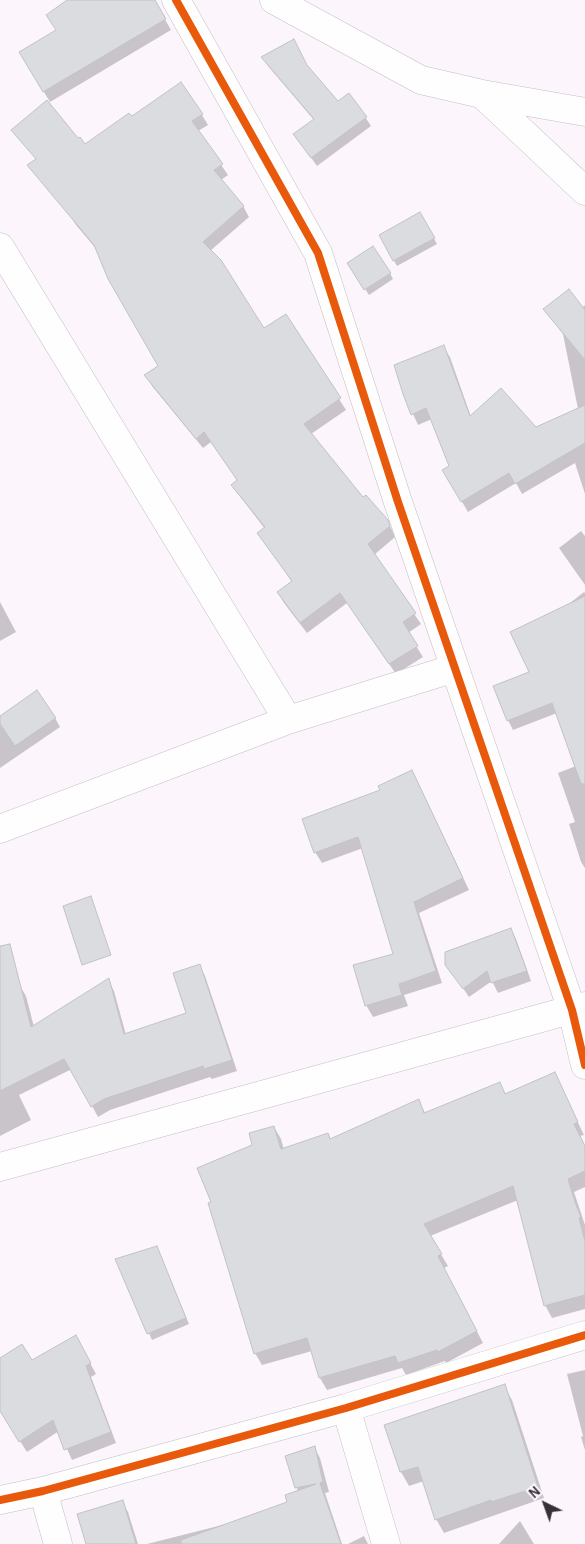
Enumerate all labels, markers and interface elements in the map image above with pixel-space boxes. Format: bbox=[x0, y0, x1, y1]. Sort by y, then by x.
north arrow bbox=[520, 1479, 570, 1529]
text: N bbox=[527, 1484, 543, 1501]

